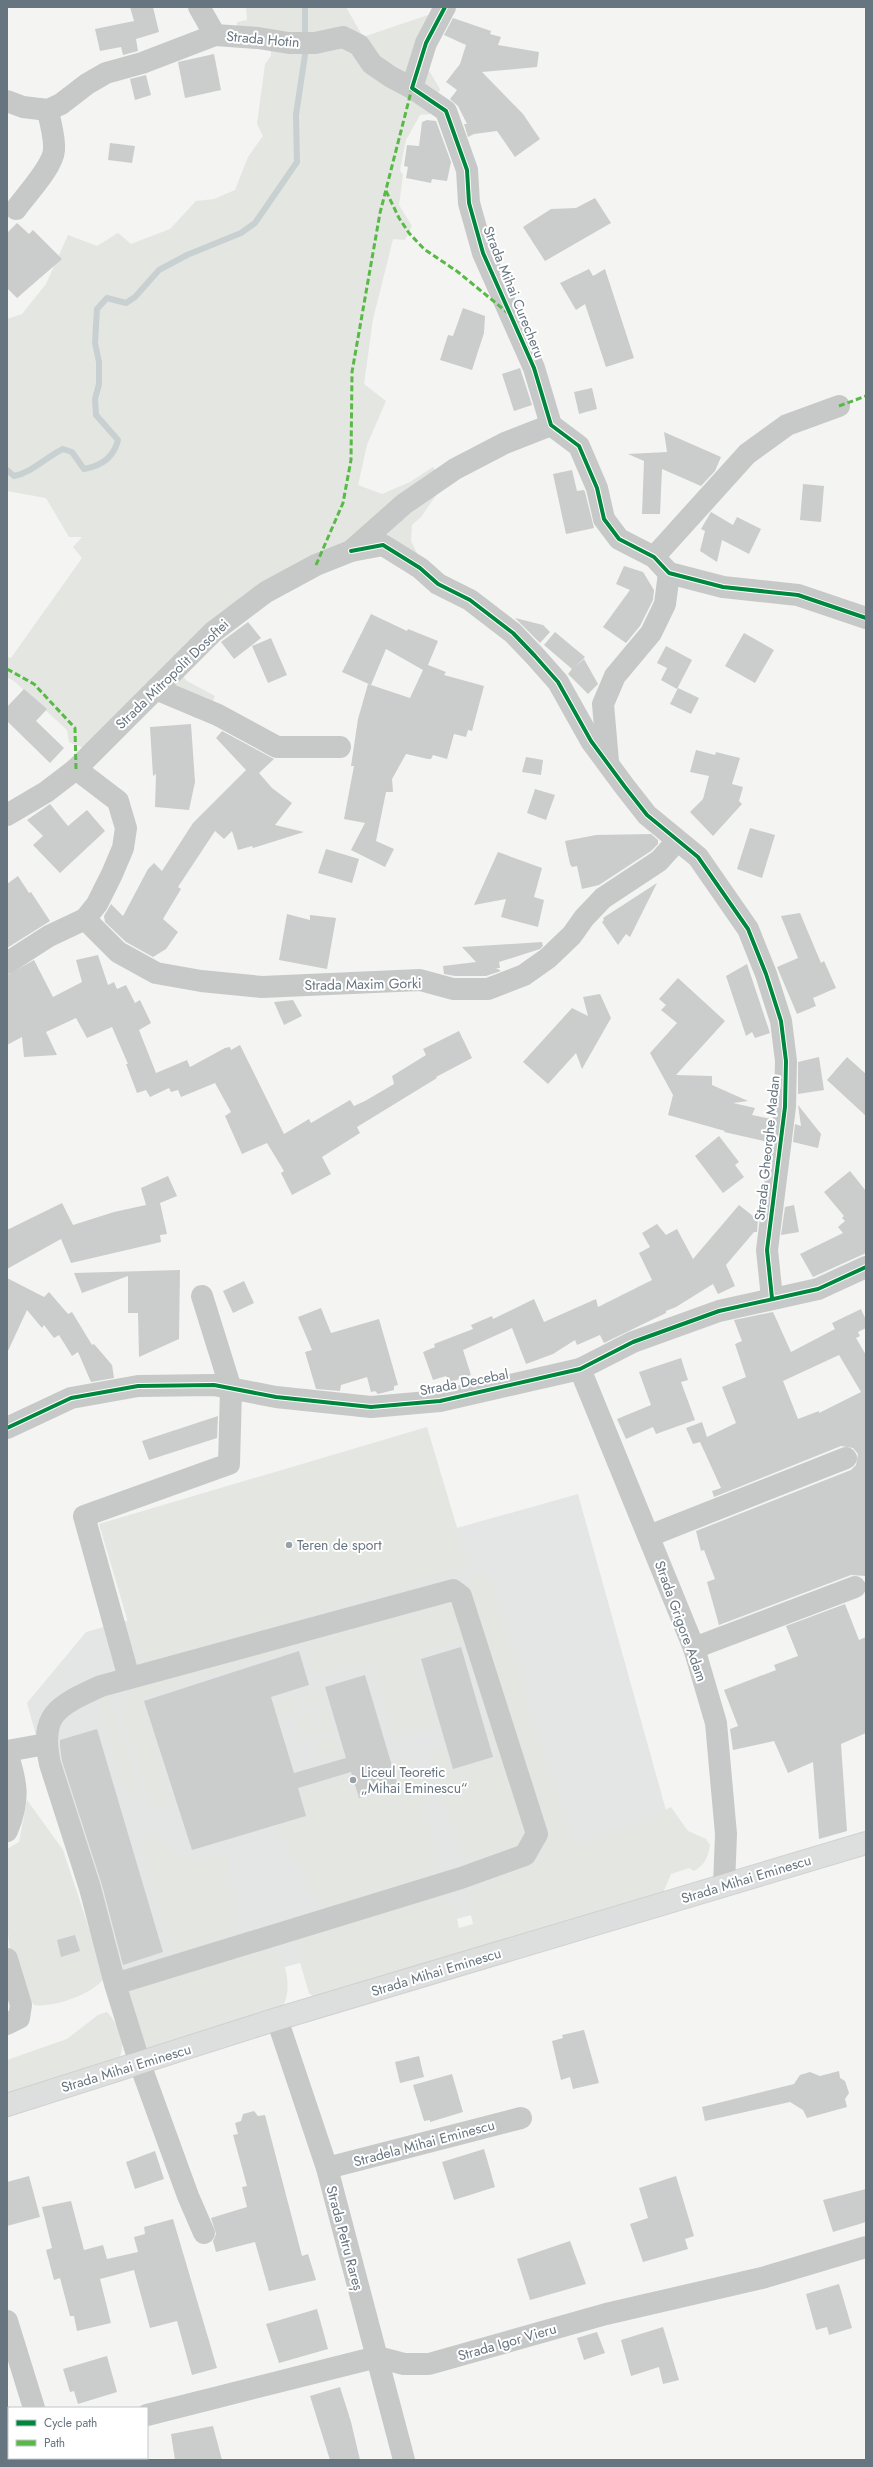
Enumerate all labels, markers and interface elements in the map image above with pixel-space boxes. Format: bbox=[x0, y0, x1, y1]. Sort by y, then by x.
street label: Strada Hotin bbox=[226, 26, 300, 52]
street label: Strada Mihai Curecheru bbox=[478, 223, 550, 361]
street label: Strada Mitropolit Dosoftei bbox=[111, 614, 233, 734]
street label: Strada Maxim Gorki bbox=[304, 973, 422, 995]
street label: Strada Gheorghe Madan bbox=[749, 1074, 785, 1222]
street label: Strada Decebal bbox=[418, 1364, 510, 1400]
place label: Teren de sport bbox=[297, 1535, 382, 1555]
marker: Teren de sport bbox=[284, 1540, 294, 1550]
street label: Strada Grigore Adam bbox=[650, 1558, 712, 1684]
place label: Liceul Teoretic „Mihai Eminescu“ bbox=[361, 1762, 467, 1798]
marker: Liceul Teoretic „Mihai Eminescu“ bbox=[348, 1775, 358, 1785]
street label: Strada Mihai Eminescu bbox=[679, 1850, 813, 1908]
street label: Strada Mihai Eminescu bbox=[369, 1943, 503, 2001]
street label: Strada Mihai Eminescu bbox=[59, 2039, 193, 2097]
street label: Stradela Mihai Eminescu bbox=[351, 2115, 497, 2171]
street label: Strada Petru Rareș bbox=[320, 2183, 369, 2293]
street label: Strada Igor Vieru bbox=[455, 2318, 559, 2366]
legend bbox=[8, 2407, 148, 2459]
text: Cycle path bbox=[44, 2414, 97, 2432]
text: Path bbox=[44, 2434, 65, 2452]

